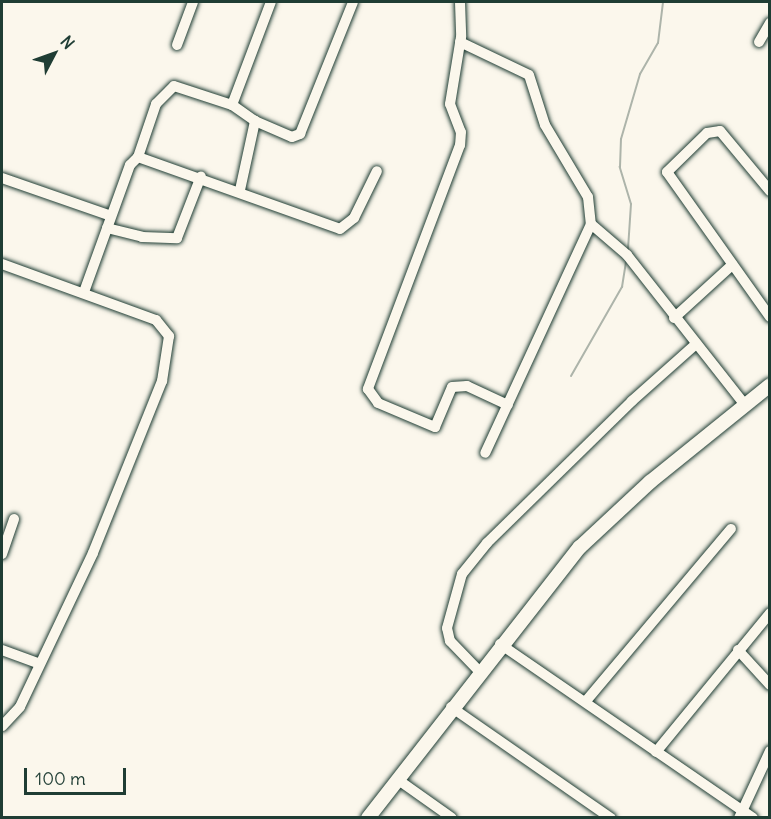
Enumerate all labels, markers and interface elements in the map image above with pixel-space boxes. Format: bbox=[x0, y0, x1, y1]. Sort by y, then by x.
north arrow bbox=[24, 24, 84, 84]
text: N bbox=[56, 31, 79, 53]
scale bar bbox=[27, 756, 129, 794]
text: 100 m bbox=[35, 767, 86, 790]

